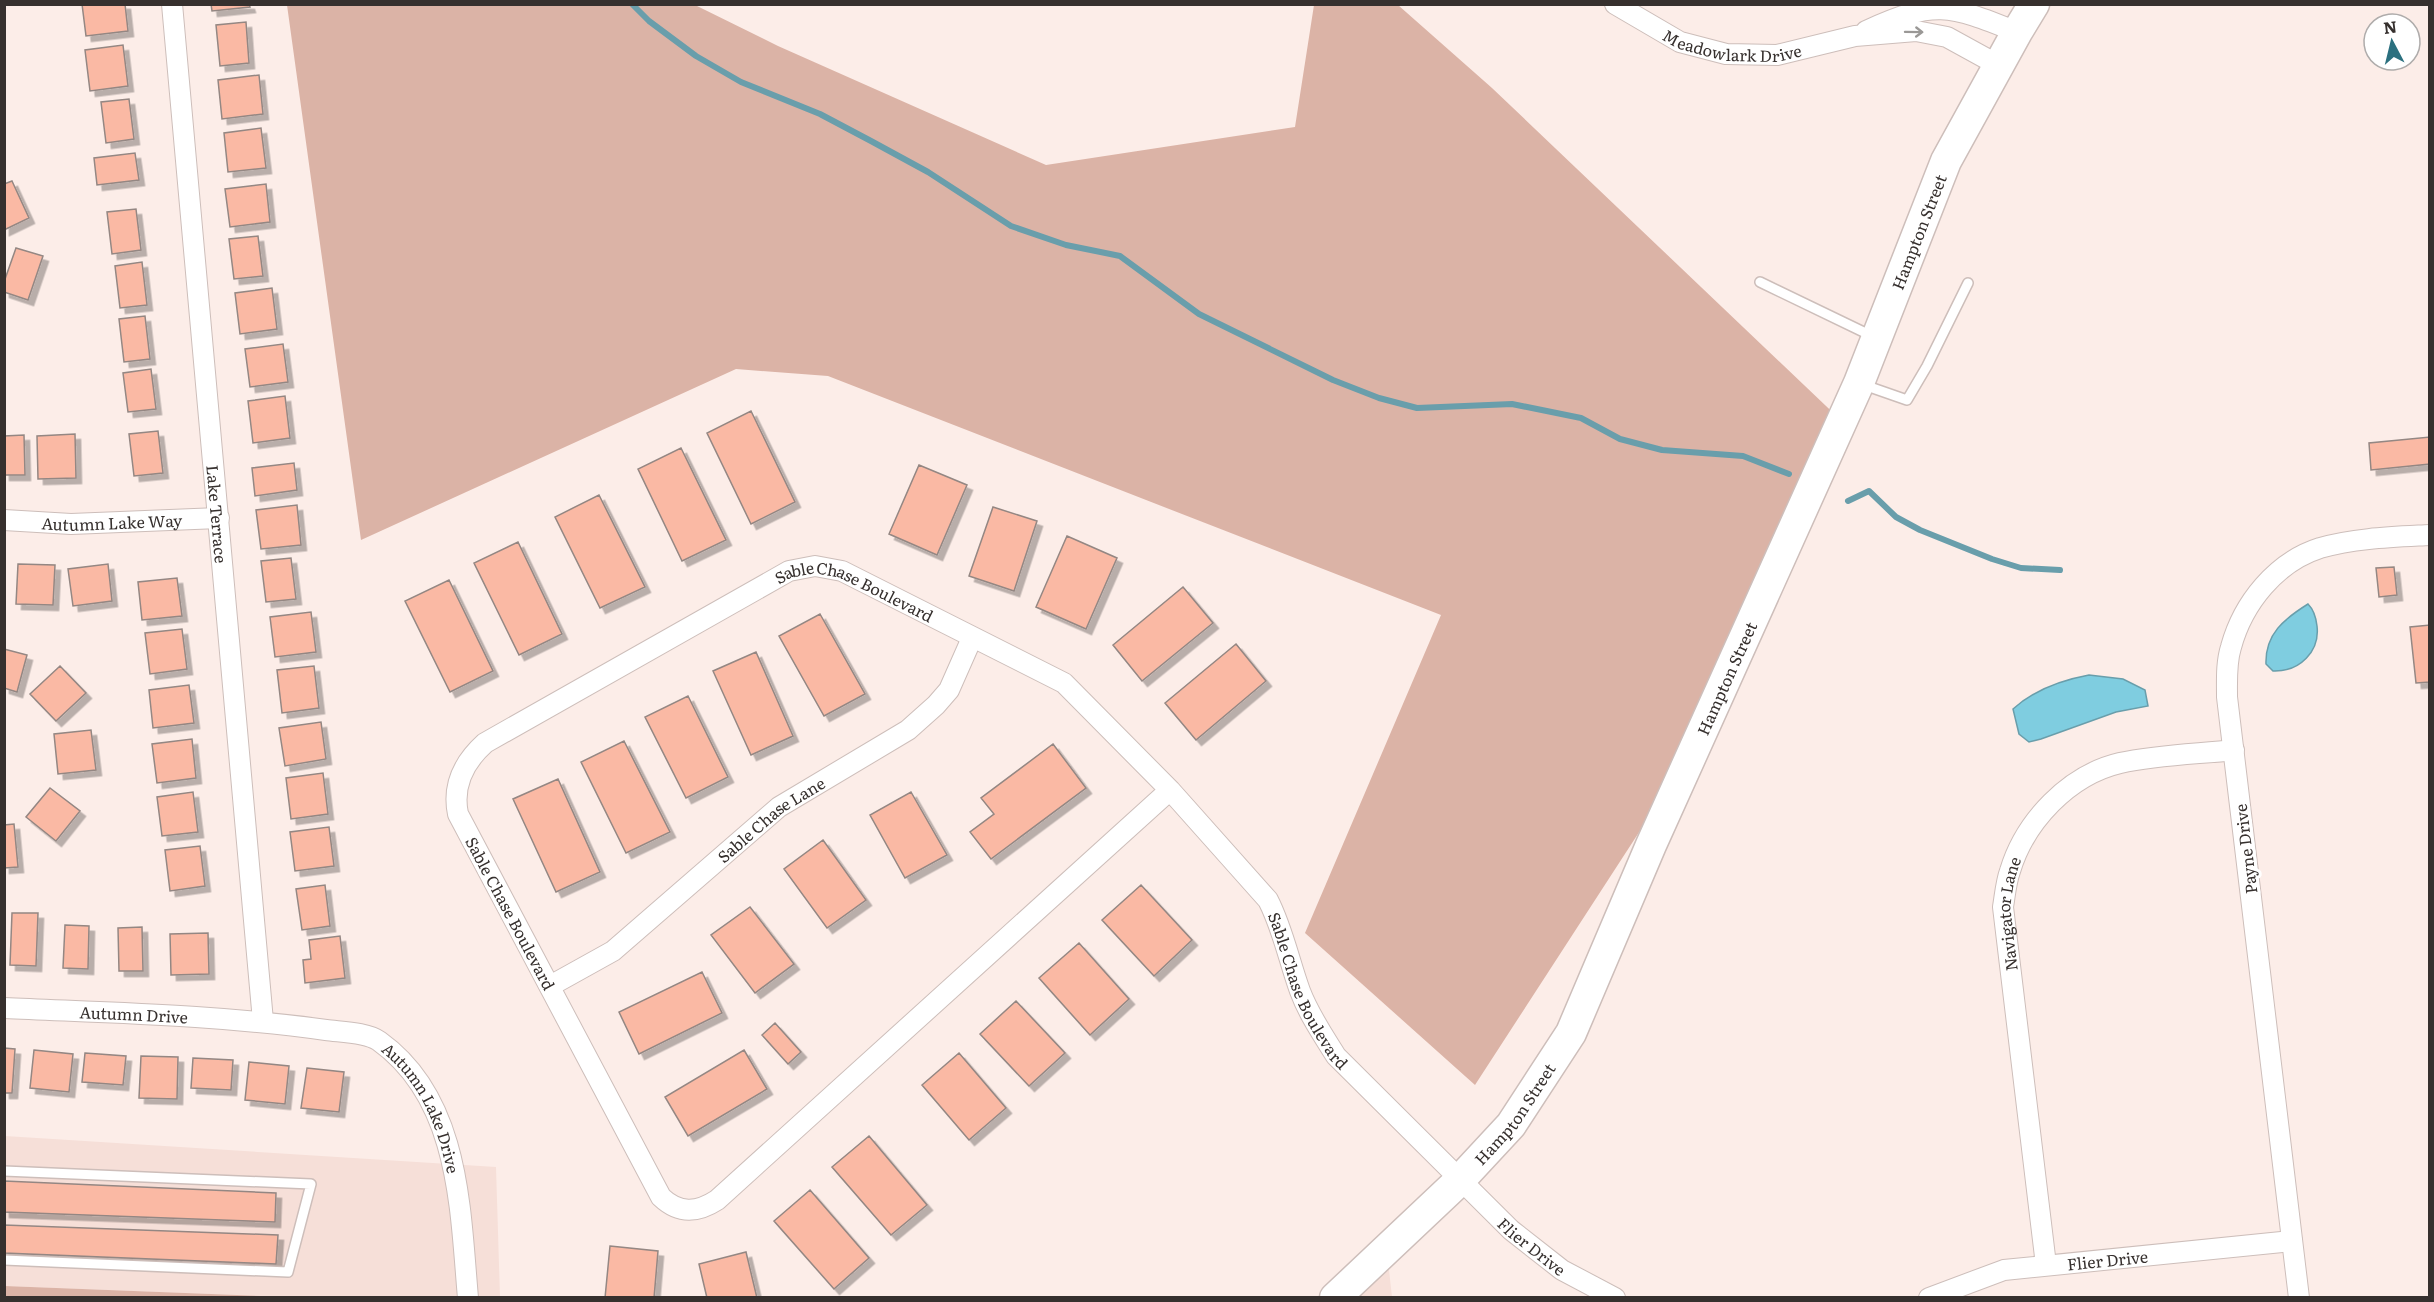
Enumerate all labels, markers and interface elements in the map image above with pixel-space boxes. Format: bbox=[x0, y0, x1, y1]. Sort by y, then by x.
north arrow bbox=[2362, 12, 2422, 72]
text: N bbox=[2382, 13, 2398, 39]
street label: Meadowlark Drive bbox=[1659, 23, 1804, 67]
one-way arrow bbox=[1903, 26, 1923, 38]
street label: Hampton Street bbox=[1885, 170, 1952, 293]
street label: Lake Terrace bbox=[201, 464, 234, 564]
street label: Autumn Lake Way bbox=[41, 507, 183, 536]
street label: Sable Chase Boulevard bbox=[770, 554, 938, 627]
street label: Hampton Street bbox=[1690, 617, 1762, 739]
street label: Sable Chase Lane bbox=[712, 770, 829, 868]
street label: Payne Drive bbox=[2228, 803, 2262, 895]
street label: Sable Chase Boulevard bbox=[460, 832, 562, 994]
street label: Navigator Lane bbox=[1991, 853, 2026, 973]
street label: Sable Chase Boulevard bbox=[1263, 908, 1354, 1074]
street label: Autumn Drive bbox=[79, 999, 189, 1029]
street label: Autumn Lake Drive bbox=[377, 1036, 466, 1175]
street label: Hampton Street bbox=[1468, 1058, 1561, 1170]
street label: Flier Drive bbox=[1493, 1212, 1571, 1281]
street label: Flier Drive bbox=[2066, 1244, 2149, 1276]

